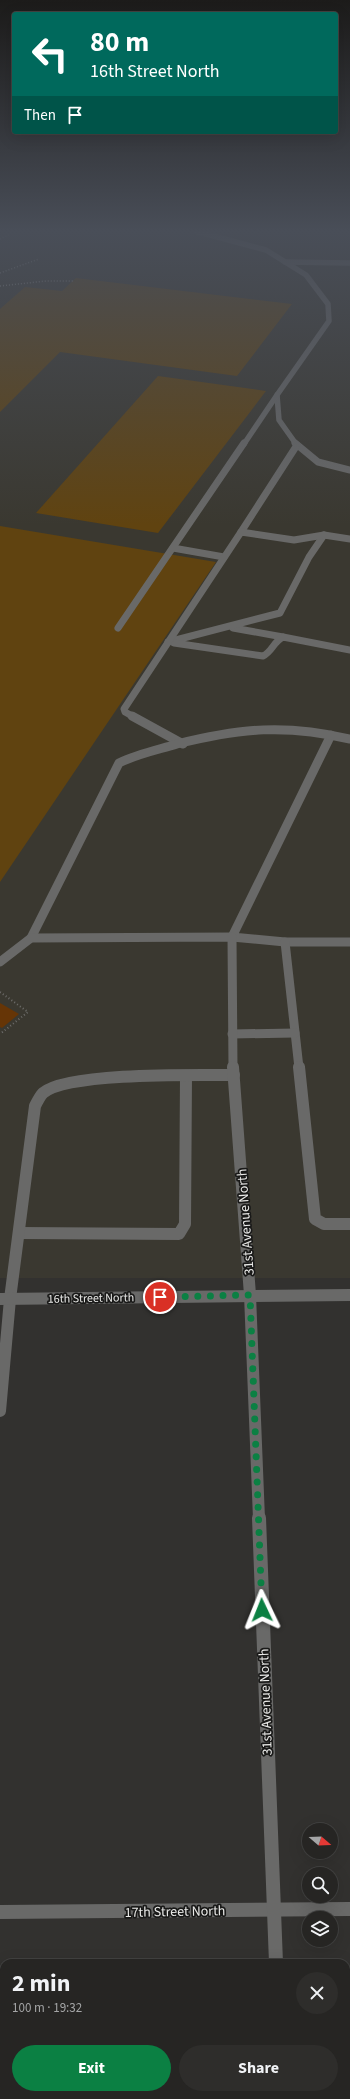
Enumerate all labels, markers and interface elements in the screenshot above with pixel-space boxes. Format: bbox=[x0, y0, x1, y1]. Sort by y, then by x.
text: 80 m bbox=[90, 22, 149, 62]
icon: left bbox=[24, 28, 76, 80]
text: 16th Street North bbox=[90, 59, 220, 84]
icon: arrive bbox=[64, 104, 86, 126]
text: Then bbox=[24, 105, 56, 126]
street label: 31st Avenue North bbox=[232, 1168, 260, 1276]
pin bbox=[143, 1280, 177, 1314]
icon: arrive bbox=[149, 1286, 171, 1308]
street label: 16th Street North bbox=[48, 1289, 134, 1308]
position arrow bbox=[241, 1589, 283, 1631]
street label: 31st Avenue North bbox=[254, 1648, 278, 1756]
north arrow bbox=[302, 1823, 338, 1859]
map controls bbox=[302, 1823, 338, 1947]
button: search bbox=[302, 1867, 338, 1903]
street label: 17th Street North bbox=[124, 1901, 226, 1923]
button: layers bbox=[302, 1911, 338, 1947]
text: 2 min bbox=[12, 1966, 70, 2001]
button: close bbox=[296, 1972, 338, 2014]
text: 100 m · 19:32 bbox=[12, 1999, 82, 2017]
button: Exit bbox=[12, 2045, 171, 2091]
button: Share bbox=[179, 2045, 338, 2091]

